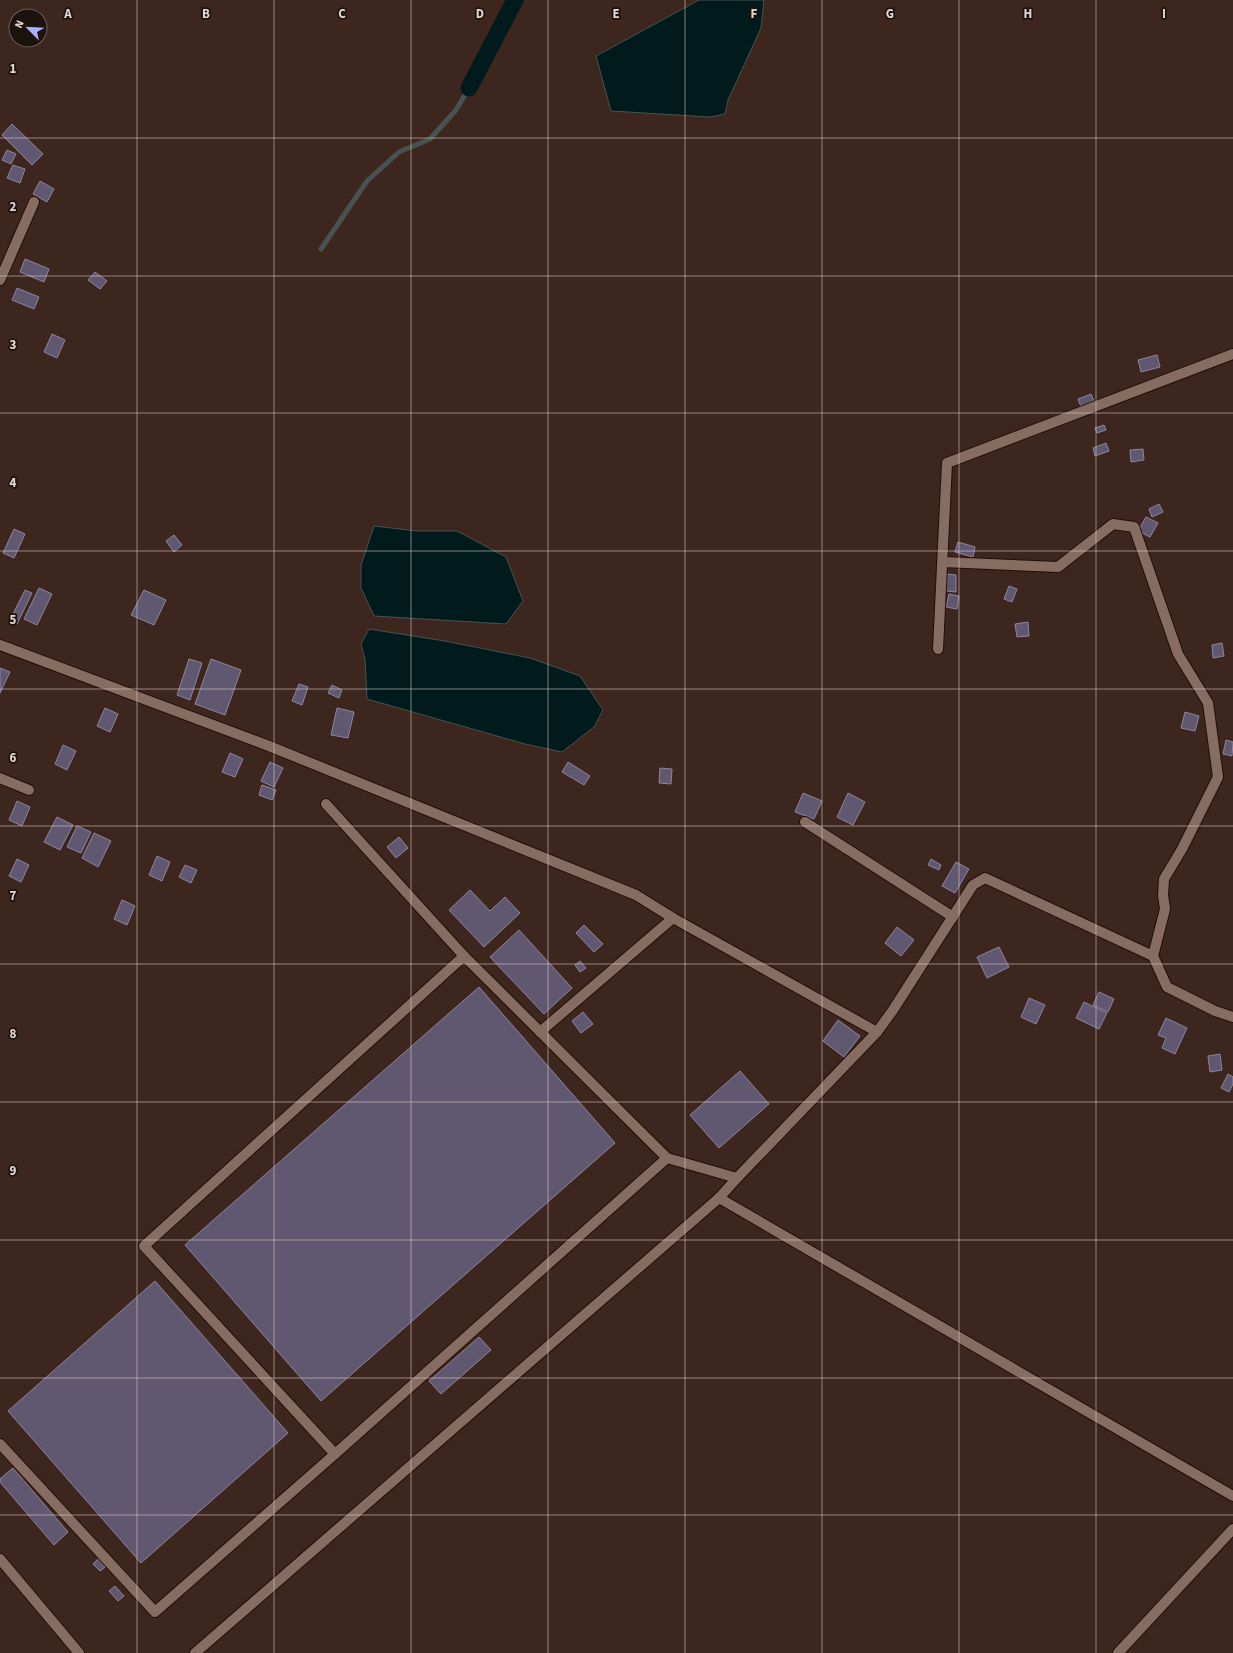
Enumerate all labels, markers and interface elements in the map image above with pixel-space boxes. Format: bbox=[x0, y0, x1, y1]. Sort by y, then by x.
text: A bbox=[63, 5, 72, 23]
text: B bbox=[202, 5, 210, 23]
text: C bbox=[338, 5, 346, 23]
text: D bbox=[476, 5, 484, 23]
text: E bbox=[612, 5, 620, 23]
text: F bbox=[751, 5, 758, 23]
text: G bbox=[886, 5, 894, 23]
text: H bbox=[1024, 5, 1032, 23]
text: I bbox=[1162, 5, 1166, 23]
north arrow bbox=[8, 8, 48, 48]
text: N bbox=[11, 18, 28, 31]
text: 1 bbox=[10, 60, 17, 78]
text: 2 bbox=[10, 198, 17, 216]
text: 3 bbox=[10, 336, 17, 354]
text: 4 bbox=[10, 474, 17, 492]
text: 5 bbox=[10, 611, 17, 629]
text: 6 bbox=[10, 749, 17, 767]
text: 7 bbox=[10, 887, 17, 905]
text: 8 bbox=[10, 1025, 17, 1043]
text: 9 bbox=[10, 1162, 17, 1180]

